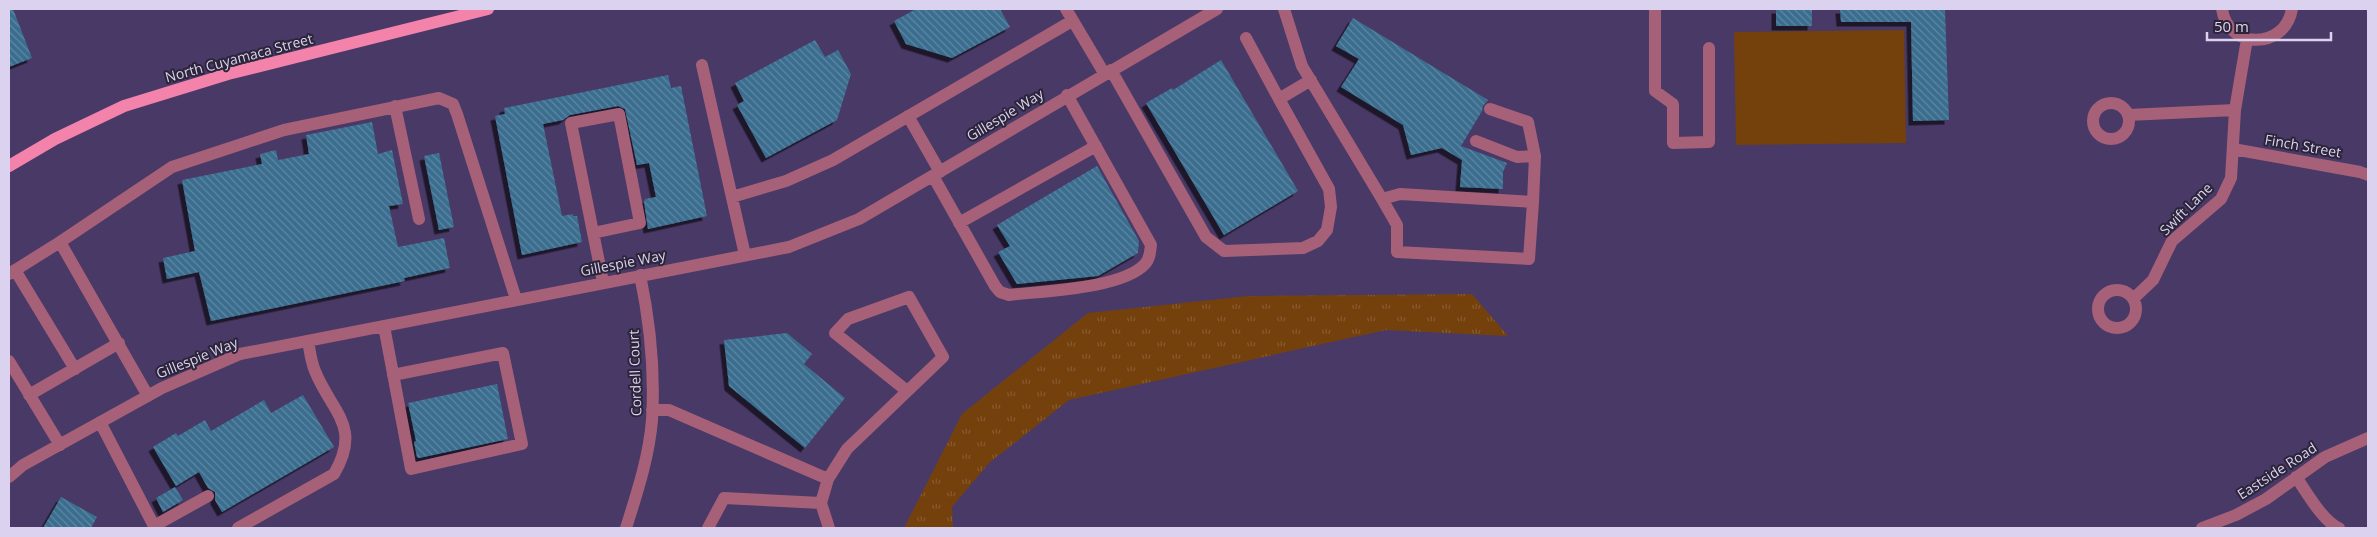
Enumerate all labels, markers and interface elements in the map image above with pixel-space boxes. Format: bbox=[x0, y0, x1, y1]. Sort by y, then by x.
scale bar bbox=[2207, 10, 2331, 42]
text: 50 m bbox=[2214, 16, 2249, 36]
street label: North Cuyamaca Street bbox=[163, 29, 315, 86]
street label: Gillespie Way bbox=[963, 84, 1048, 145]
street label: Finch Street bbox=[2263, 129, 2343, 162]
street label: Swift Lane bbox=[2155, 178, 2216, 239]
street label: Gillespie Way bbox=[579, 245, 668, 280]
street label: Cordell Court bbox=[623, 329, 646, 417]
street label: Gillespie Way bbox=[153, 332, 241, 383]
street label: Eastside Road bbox=[2233, 438, 2320, 503]

